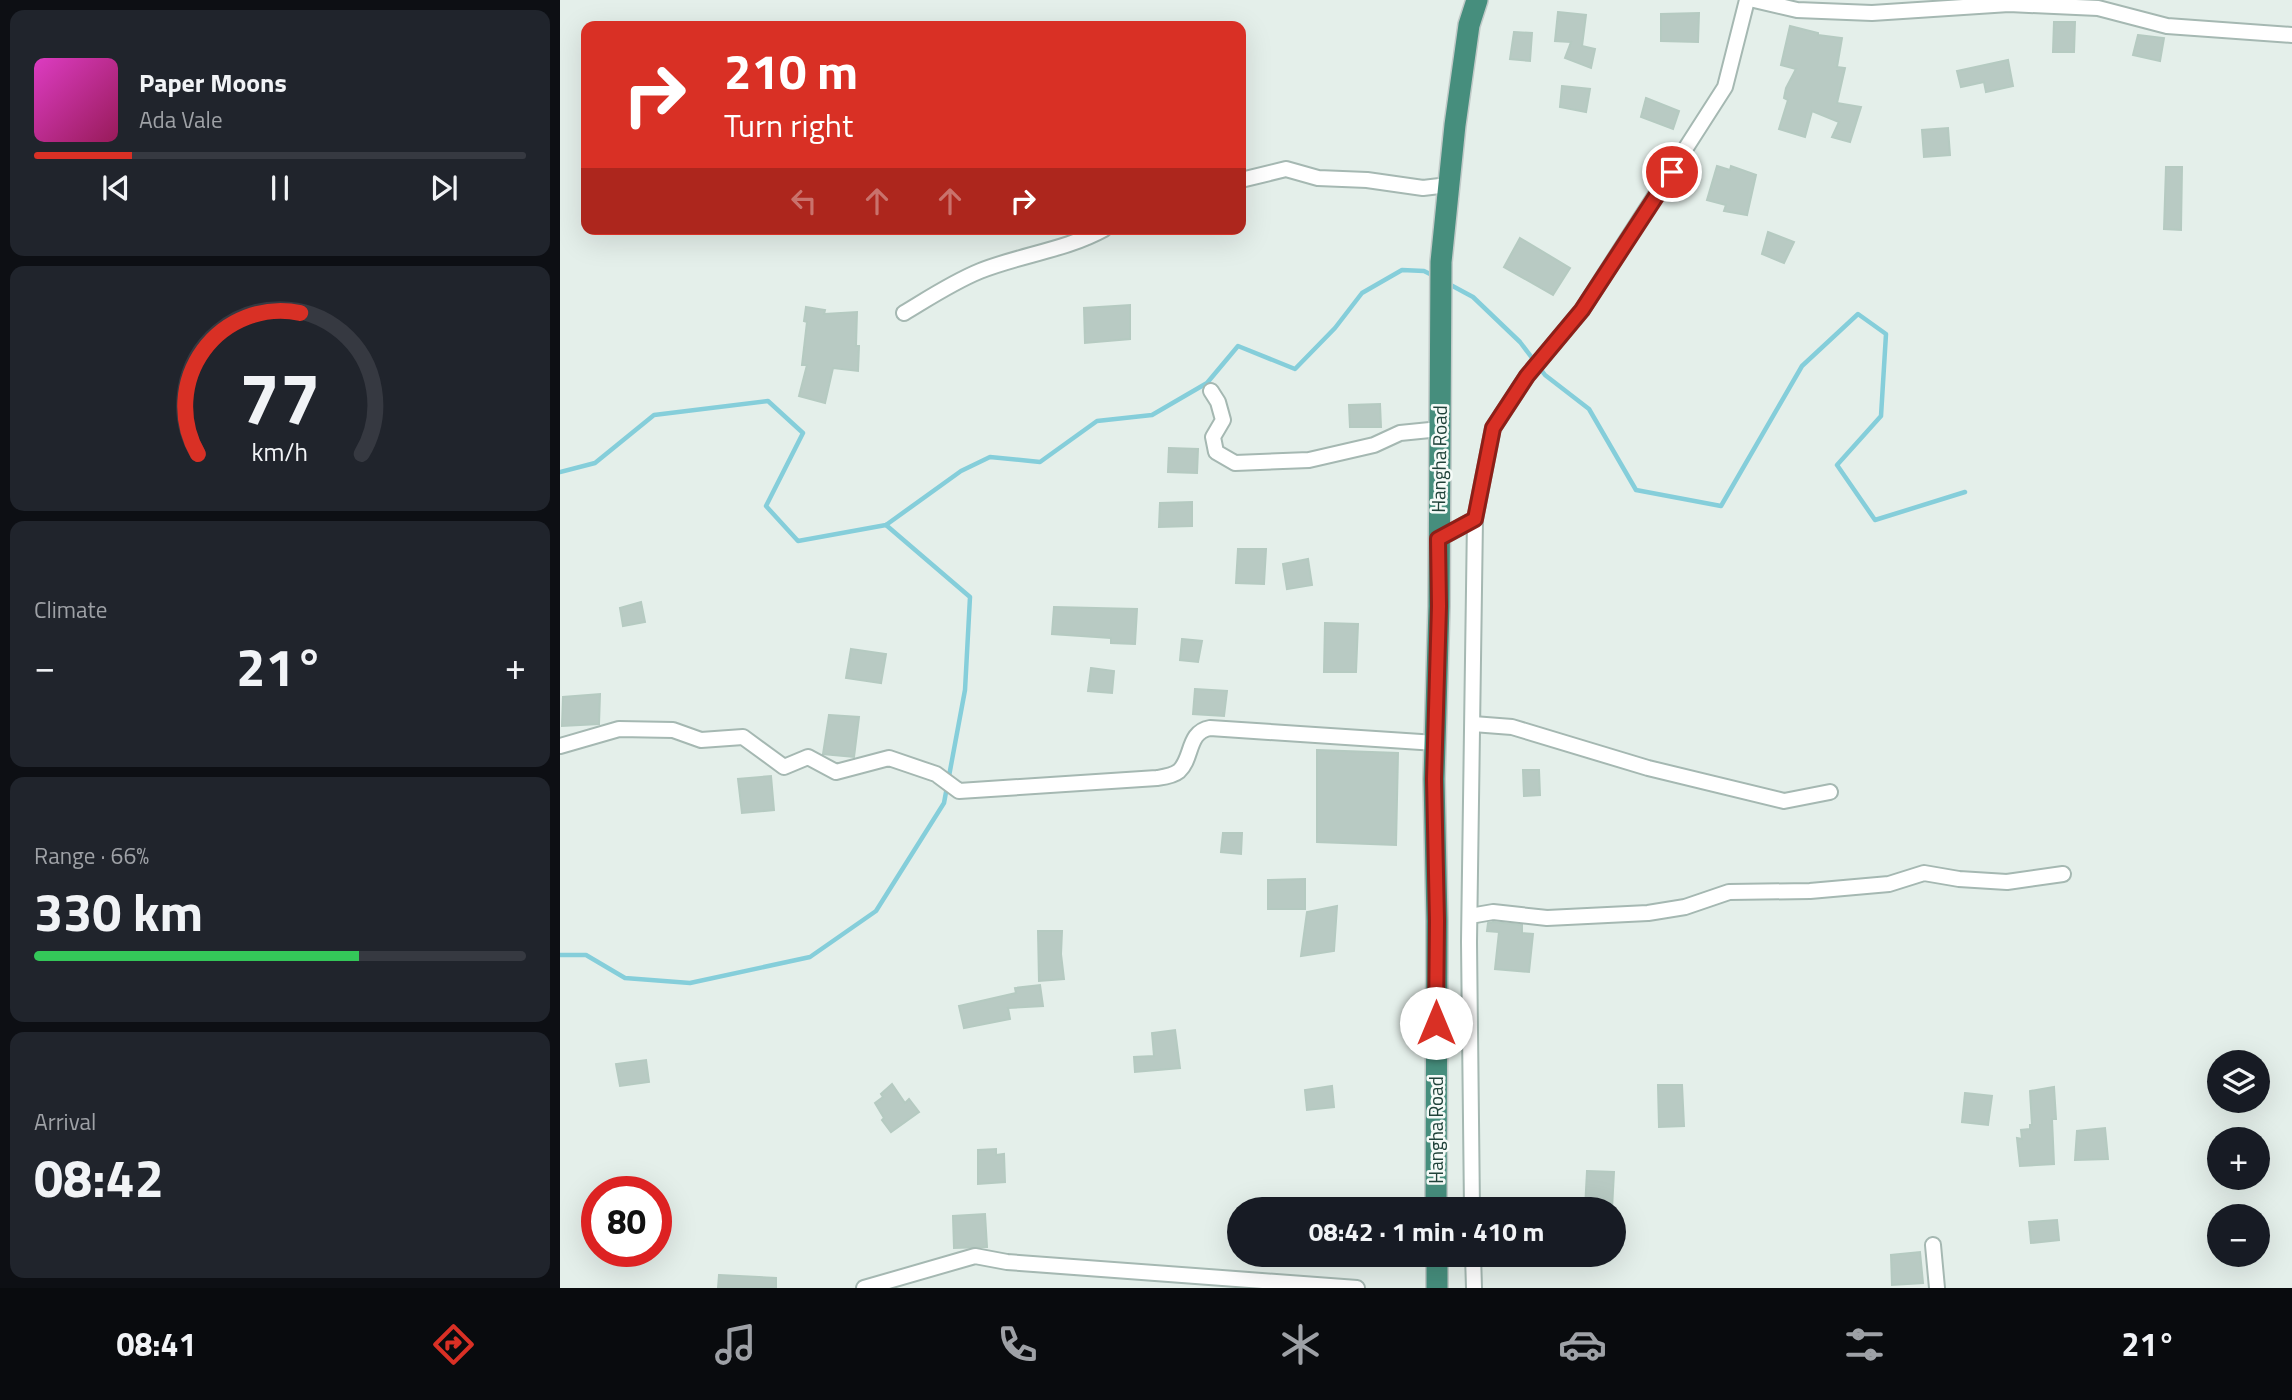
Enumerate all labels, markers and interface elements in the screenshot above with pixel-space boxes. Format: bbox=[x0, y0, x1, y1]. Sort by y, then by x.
text: 210 m bbox=[724, 33, 858, 108]
icon: right bbox=[609, 49, 700, 140]
text: Paper Moons bbox=[139, 63, 287, 102]
text: Turn right bbox=[724, 101, 853, 149]
text: Ada Vale bbox=[139, 102, 223, 137]
pin bbox=[1642, 142, 1702, 202]
icon: arrive bbox=[1653, 153, 1691, 191]
icon: previous bbox=[97, 169, 135, 207]
icon: pause bbox=[261, 169, 299, 207]
icon: next bbox=[425, 169, 463, 207]
icon: left bbox=[785, 182, 823, 220]
icon: ahead bbox=[858, 182, 896, 220]
icon: ahead bbox=[931, 182, 969, 220]
icon: right bbox=[1004, 182, 1042, 220]
text: 77 bbox=[239, 343, 321, 453]
street label: Hangha Road bbox=[1423, 405, 1454, 513]
text: km/h bbox=[252, 433, 308, 471]
text: Climate bbox=[34, 592, 107, 627]
text: 21° bbox=[236, 627, 324, 706]
text: − bbox=[34, 637, 55, 695]
text: + bbox=[505, 637, 526, 695]
text: Range · 66% bbox=[34, 838, 149, 873]
text: 330 km bbox=[34, 872, 203, 951]
position arrow bbox=[1399, 986, 1473, 1060]
map controls bbox=[2207, 1050, 2270, 1267]
button: layers bbox=[2207, 1050, 2270, 1113]
street label: Hangha Road bbox=[1421, 1076, 1450, 1184]
text: Arrival bbox=[34, 1104, 96, 1139]
button: + bbox=[2207, 1127, 2270, 1190]
text: 08:42 bbox=[34, 1138, 164, 1217]
speed limit sign: 80 bbox=[581, 1176, 672, 1267]
button: − bbox=[2207, 1204, 2270, 1267]
text: 08:42 · 1 min · 410 m bbox=[1309, 1212, 1544, 1251]
text: 08:41 bbox=[117, 1320, 196, 1368]
icon: directions bbox=[429, 1320, 478, 1369]
icon: music bbox=[711, 1320, 760, 1369]
icon: phone bbox=[993, 1320, 1042, 1369]
icon: climate bbox=[1276, 1320, 1325, 1369]
icon: car bbox=[1558, 1320, 1607, 1369]
icon: filters bbox=[1840, 1320, 1889, 1369]
text: 21° bbox=[2122, 1320, 2175, 1368]

